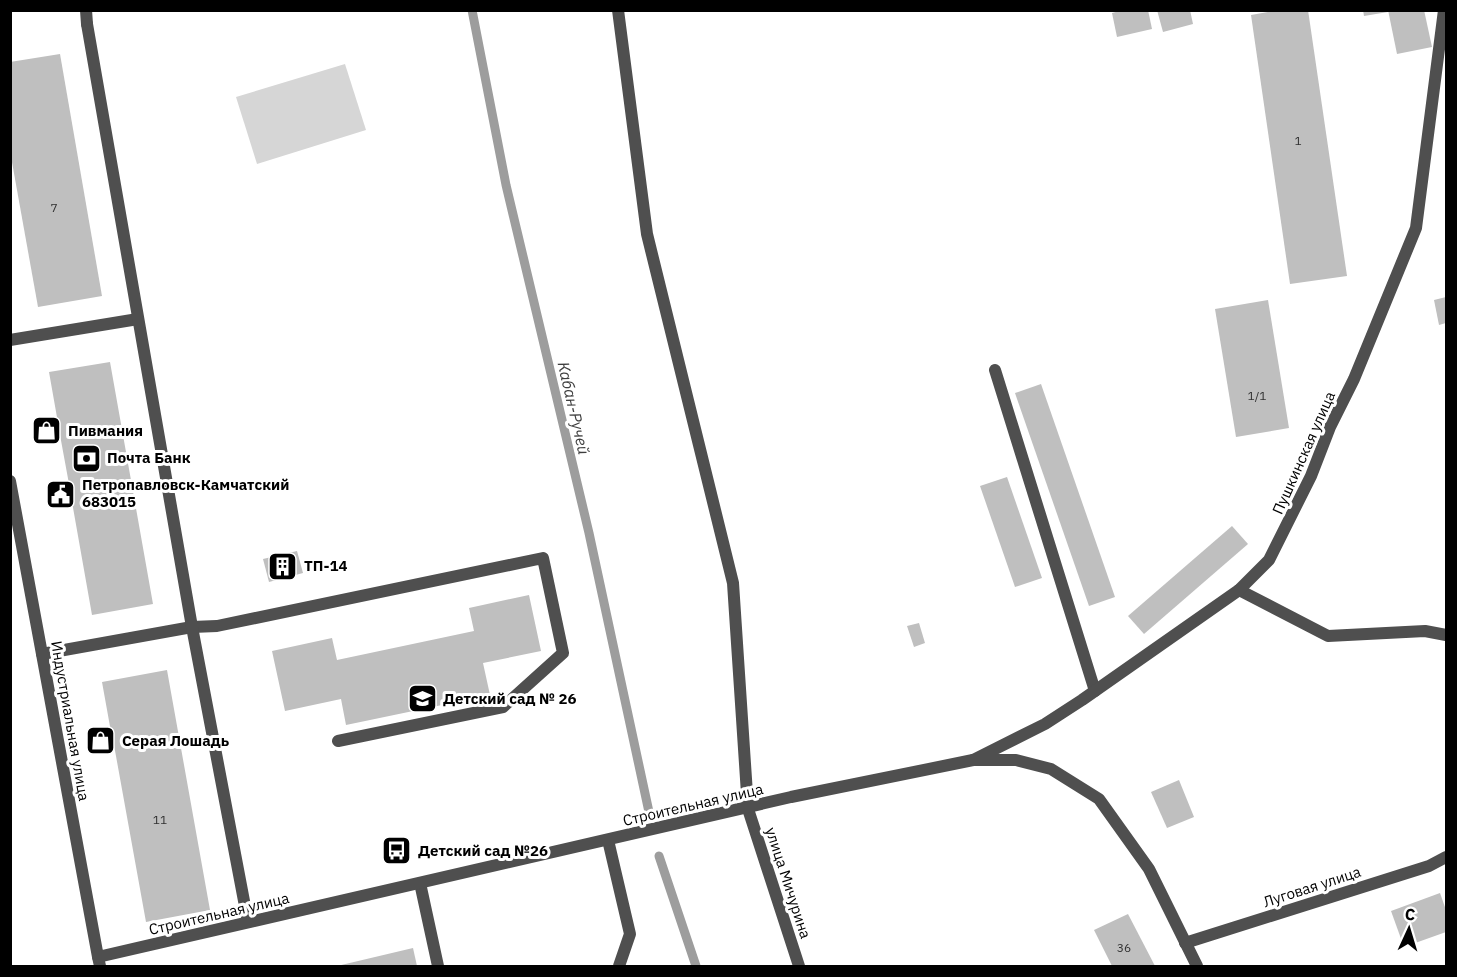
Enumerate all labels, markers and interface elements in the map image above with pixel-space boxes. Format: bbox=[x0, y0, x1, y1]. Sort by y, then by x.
house number: 1 bbox=[1294, 133, 1302, 148]
house number: 7 bbox=[50, 200, 58, 215]
water label: Кабан-Ручей bbox=[554, 360, 594, 456]
house number: 1/1 bbox=[1248, 388, 1267, 403]
street label: Пушкинская улица bbox=[1268, 388, 1339, 517]
shop icon: Пивмания bbox=[31, 415, 63, 447]
place label: Пивмания bbox=[68, 421, 143, 440]
bank icon: Почта Банк bbox=[70, 442, 102, 474]
place label: Почта Банк bbox=[107, 448, 191, 467]
place label: Петропавловск-Камчатский 683015 bbox=[82, 475, 289, 511]
public building icon: Петропавловск-Камчатский 683015 bbox=[45, 478, 77, 510]
building icon: ТП-14 bbox=[267, 550, 299, 582]
place label: ТП-14 bbox=[304, 556, 347, 575]
street label: Индустриальная улица bbox=[47, 639, 94, 802]
school or university icon: Детский сад № 26 bbox=[406, 683, 438, 715]
place label: Детский сад № 26 bbox=[443, 689, 576, 708]
shop icon: Серая Лошадь bbox=[85, 725, 117, 757]
place label: Серая Лошадь bbox=[122, 731, 230, 750]
street label: Строительная улица bbox=[621, 779, 765, 830]
house number: 11 bbox=[153, 812, 167, 827]
street label: улица Мичурина bbox=[762, 825, 815, 941]
bus stop icon: Детский сад №26 bbox=[381, 835, 413, 867]
place label: Детский сад №26 bbox=[418, 841, 548, 860]
street label: Луговая улица bbox=[1260, 862, 1363, 911]
street label: Строительная улица bbox=[147, 888, 291, 939]
north arrow bbox=[1379, 899, 1439, 959]
text: С bbox=[1404, 904, 1416, 924]
house number: 36 bbox=[1117, 940, 1131, 955]

